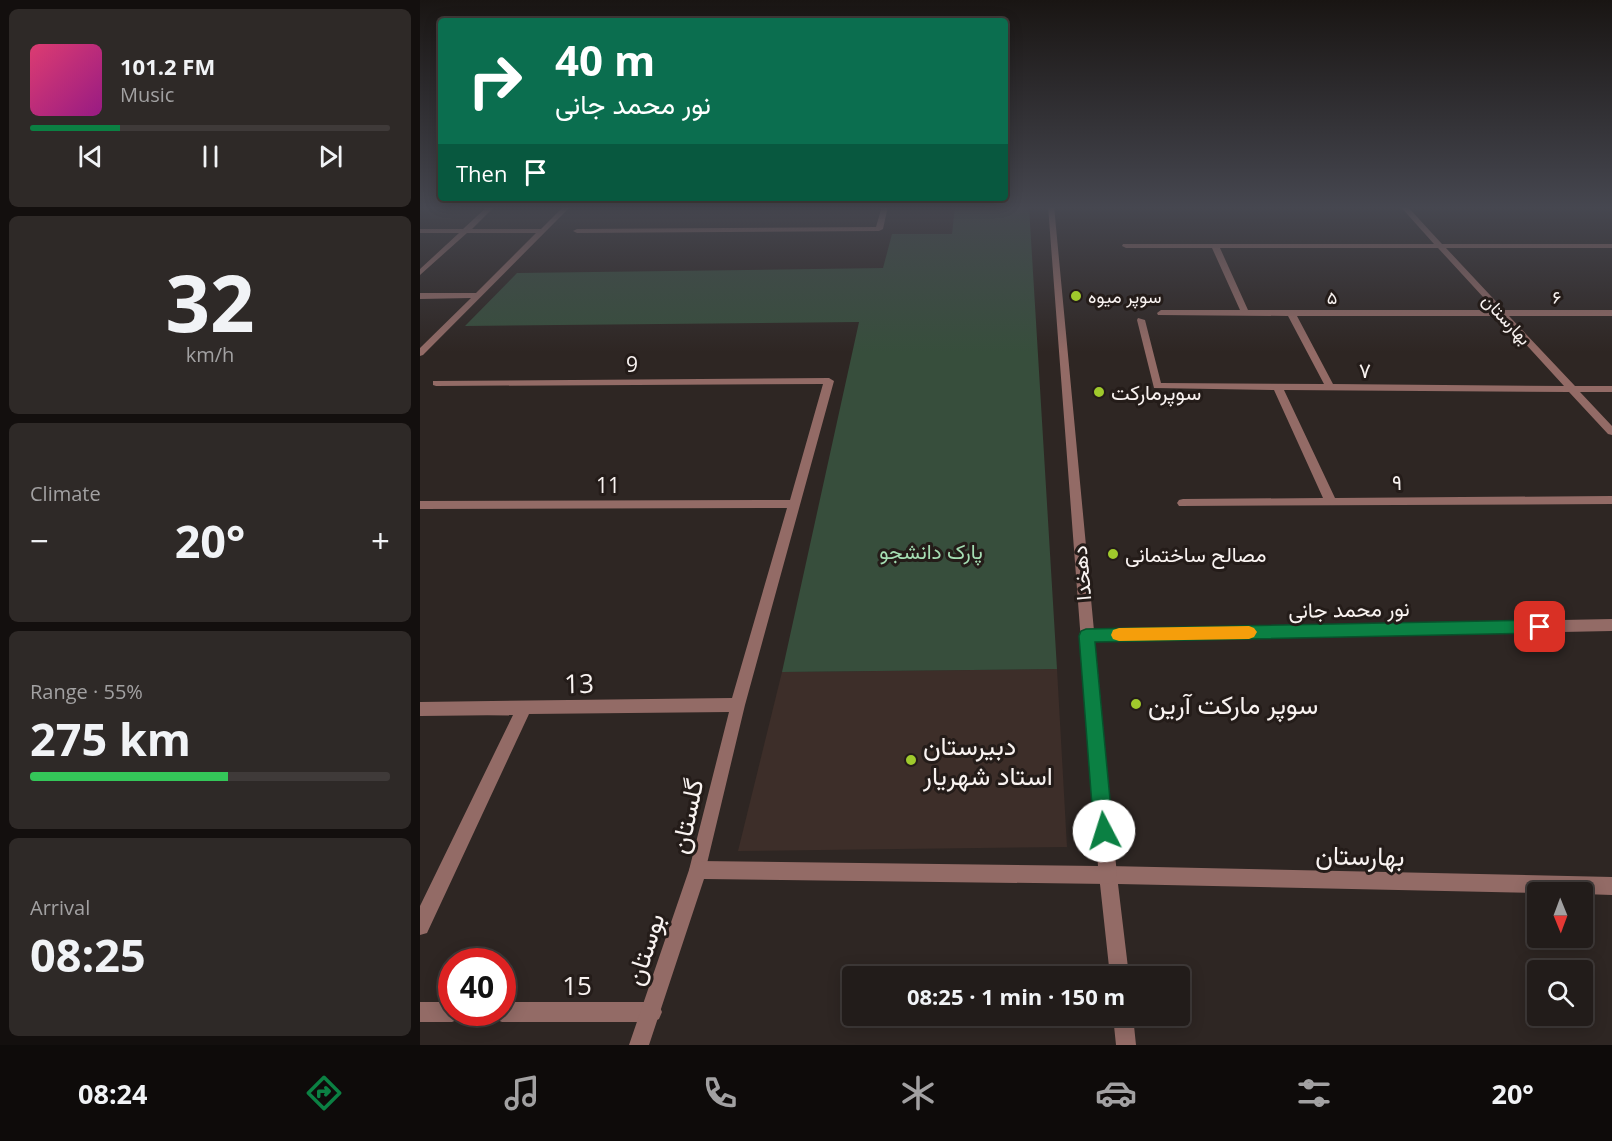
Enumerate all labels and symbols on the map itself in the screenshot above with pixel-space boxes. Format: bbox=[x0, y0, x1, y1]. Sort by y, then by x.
place label: سوپر میوه bbox=[1088, 284, 1162, 309]
street label: ۵ bbox=[1327, 285, 1337, 309]
street label: ۶ bbox=[1553, 285, 1562, 309]
street label: بهارستان bbox=[1477, 288, 1537, 350]
marker: سوپر میوه bbox=[1069, 289, 1083, 303]
street label: 9 bbox=[626, 350, 638, 378]
street label: ۷ bbox=[1359, 356, 1371, 384]
place label: سوپرمارکت bbox=[1111, 378, 1201, 407]
marker: سوپرمارکت bbox=[1092, 385, 1106, 399]
street label: ۹ bbox=[1392, 468, 1402, 496]
street label: 11 bbox=[596, 471, 620, 499]
park label: پارک دانشجو bbox=[879, 537, 983, 566]
place label: مصالح ساختمانی bbox=[1125, 540, 1267, 569]
street label: دهخدا bbox=[1065, 544, 1097, 602]
marker: مصالح ساختمانی bbox=[1106, 547, 1120, 561]
street label: نور محمد جانی bbox=[1288, 594, 1410, 624]
pin bbox=[1514, 601, 1565, 652]
street label: 13 bbox=[564, 665, 594, 701]
place label: سوپر مارکت آرین bbox=[1148, 686, 1318, 723]
marker: سوپر مارکت آرین bbox=[1129, 697, 1143, 711]
place label: دبیرستان استاد شهریار bbox=[922, 727, 1053, 793]
marker: دبیرستان استاد شهریار bbox=[904, 753, 918, 767]
street label: گلستان bbox=[660, 775, 712, 857]
position arrow bbox=[1072, 799, 1136, 863]
street label: بهارستان bbox=[1315, 836, 1405, 874]
north arrow bbox=[1527, 882, 1593, 948]
street label: بوستان bbox=[615, 908, 673, 990]
speed limit sign: 40 bbox=[438, 948, 516, 1026]
street label: 15 bbox=[562, 967, 592, 1003]

